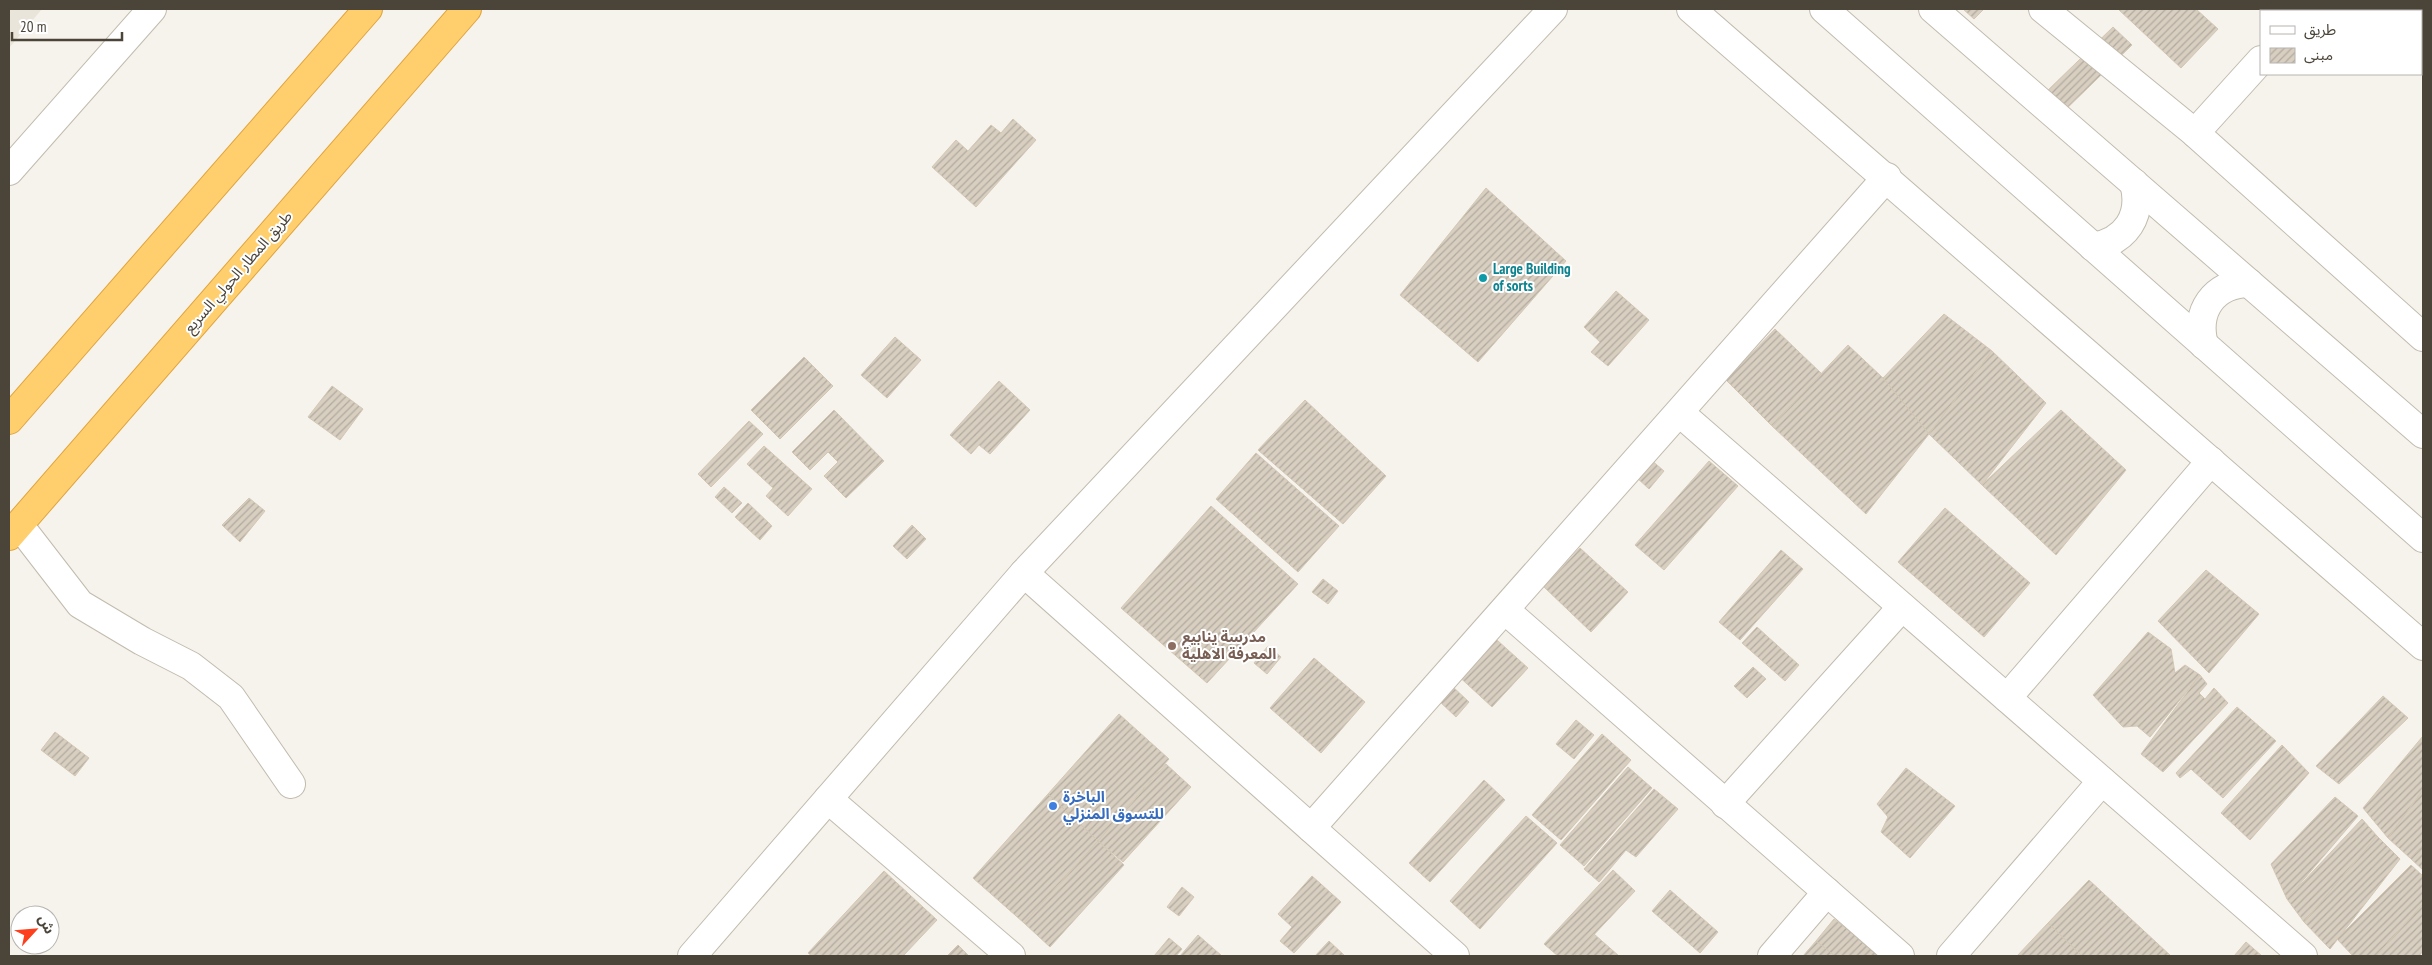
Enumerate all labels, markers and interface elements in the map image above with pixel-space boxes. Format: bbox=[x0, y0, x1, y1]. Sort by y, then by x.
scale bar bbox=[12, 10, 122, 42]
legend bbox=[2260, 10, 2422, 75]
text: 20 m bbox=[20, 17, 46, 36]
text: طريق bbox=[2304, 20, 2336, 40]
text: مبنى bbox=[2304, 45, 2333, 64]
street label: طريق المطار الحولي السريع bbox=[179, 207, 298, 339]
place label: Large Building of sorts bbox=[1493, 259, 1571, 295]
marker: Large Building of sorts bbox=[1477, 272, 1489, 284]
place label: مدرسة ينابيع المعرفة الاهلية bbox=[1182, 627, 1276, 663]
marker: مدرسة ينابيع المعرفة الاهلية bbox=[1166, 640, 1178, 652]
place label: الباخرة للتسوق المنزلي bbox=[1063, 787, 1164, 825]
marker: الباخرة للتسوق المنزلي bbox=[1047, 800, 1059, 812]
north arrow bbox=[10, 905, 60, 955]
text: ش bbox=[34, 912, 59, 937]

